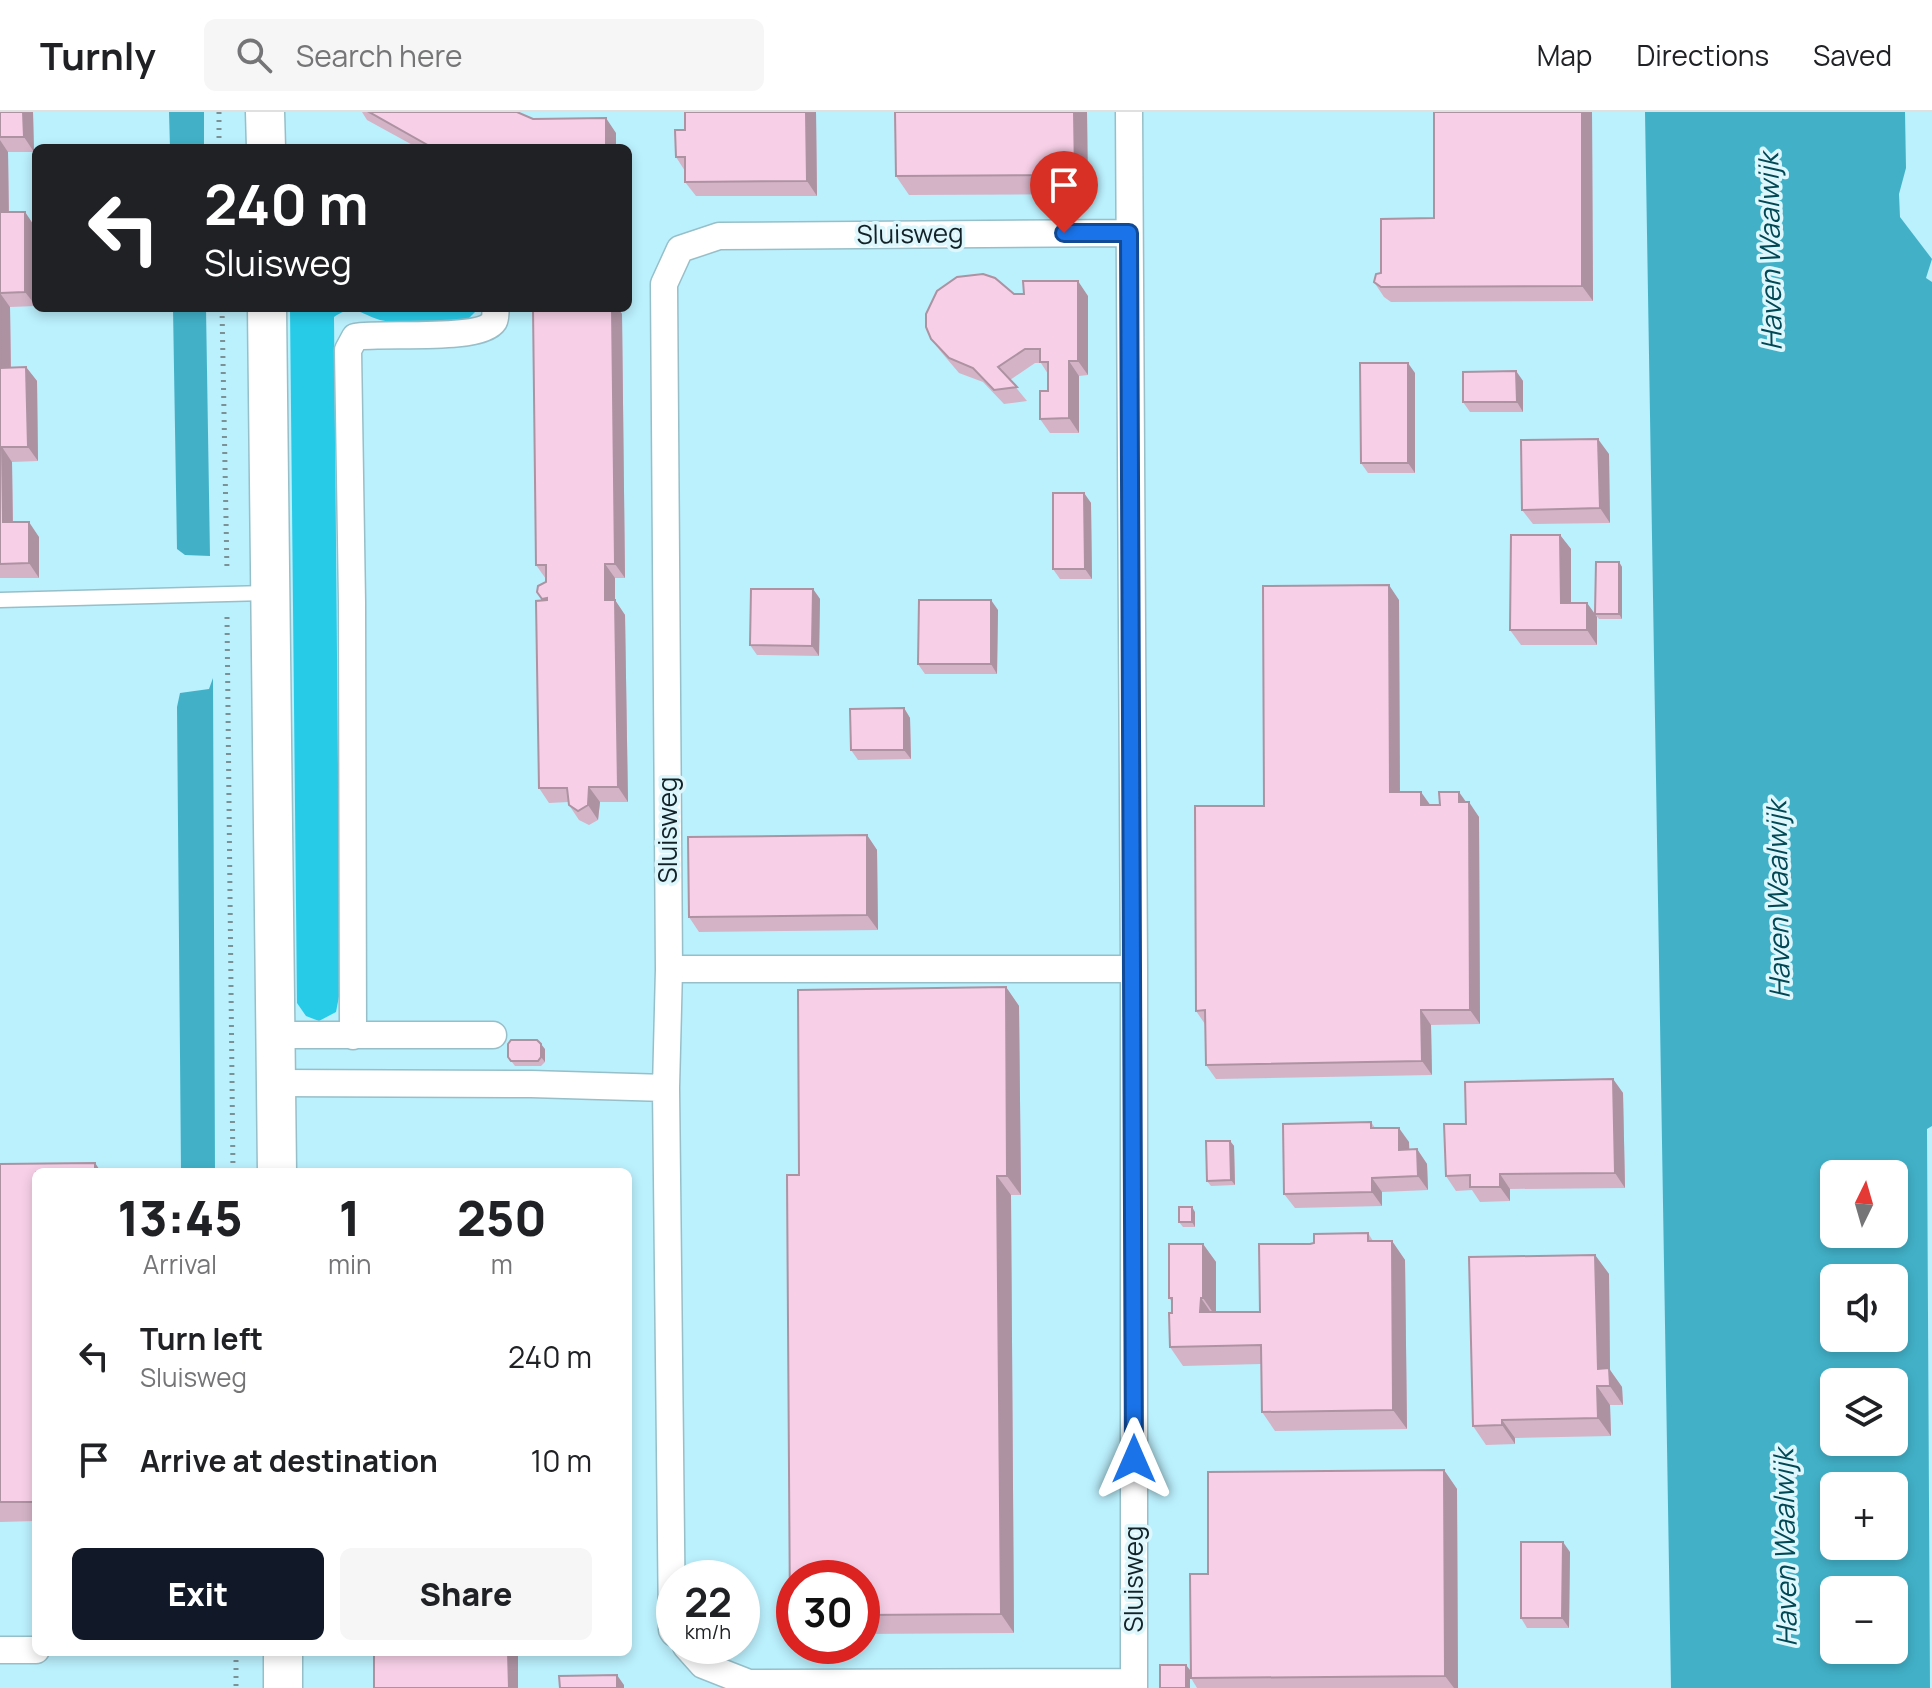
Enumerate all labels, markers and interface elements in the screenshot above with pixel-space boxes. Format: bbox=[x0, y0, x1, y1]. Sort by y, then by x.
search box bbox=[204, 19, 764, 91]
text: Turnly bbox=[40, 29, 156, 81]
icon: search bbox=[232, 33, 276, 77]
text: Search here bbox=[296, 35, 463, 76]
text: Map bbox=[1537, 36, 1592, 74]
text: Directions bbox=[1636, 36, 1769, 74]
text: Saved bbox=[1813, 36, 1892, 74]
water label: Haven Waalwijk bbox=[1748, 149, 1790, 351]
pin bbox=[1030, 151, 1098, 233]
icon: arrive bbox=[1042, 163, 1086, 207]
text: 240 m bbox=[204, 165, 369, 242]
icon: left bbox=[72, 176, 176, 280]
street label: Sluisweg bbox=[856, 214, 964, 252]
text: Sluisweg bbox=[204, 238, 352, 287]
street label: Sluisweg bbox=[649, 777, 685, 883]
water label: Haven Waalwijk bbox=[1756, 797, 1798, 999]
north arrow bbox=[1820, 1160, 1908, 1248]
map controls bbox=[1820, 1160, 1908, 1664]
text: 13:45 bbox=[117, 1185, 243, 1250]
text: 1 bbox=[339, 1185, 361, 1250]
text: 250 bbox=[457, 1185, 547, 1250]
text: Arrival bbox=[143, 1246, 217, 1282]
text: min bbox=[328, 1246, 372, 1282]
text: m bbox=[491, 1246, 513, 1282]
button: sound bbox=[1820, 1264, 1908, 1352]
text: Turn left bbox=[140, 1318, 263, 1359]
icon: left bbox=[72, 1334, 116, 1378]
text: 240 m bbox=[508, 1336, 592, 1377]
text: Sluisweg bbox=[140, 1359, 247, 1395]
button: layers bbox=[1820, 1368, 1908, 1456]
position arrow bbox=[1092, 1417, 1176, 1501]
icon: arrive bbox=[72, 1438, 116, 1482]
text: Arrive at destination bbox=[140, 1440, 438, 1481]
text: 10 m bbox=[531, 1440, 592, 1481]
water label: Haven Waalwijk bbox=[1763, 1445, 1805, 1647]
button: + bbox=[1820, 1472, 1908, 1560]
street label: Sluisweg bbox=[1115, 1526, 1151, 1632]
button: Exit bbox=[72, 1548, 324, 1640]
button: Share bbox=[340, 1548, 592, 1640]
speed limit sign: 30 bbox=[776, 1560, 880, 1664]
text: 22 bbox=[684, 1574, 732, 1629]
button: − bbox=[1820, 1576, 1908, 1664]
text: km/h bbox=[685, 1618, 731, 1645]

